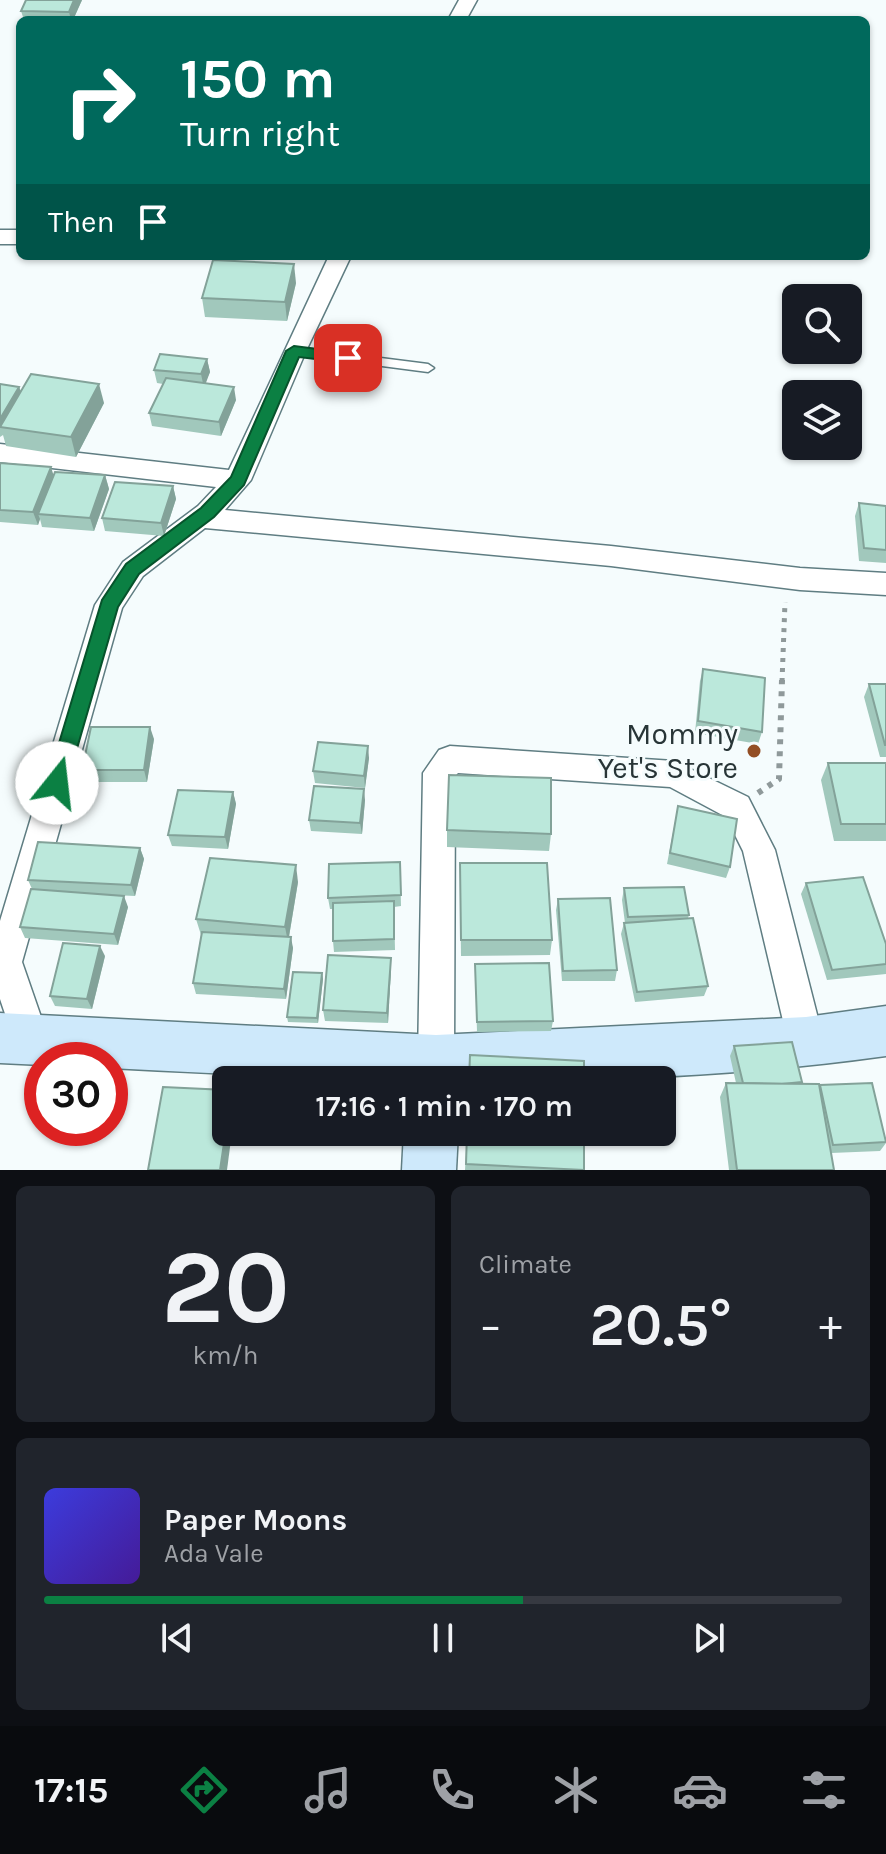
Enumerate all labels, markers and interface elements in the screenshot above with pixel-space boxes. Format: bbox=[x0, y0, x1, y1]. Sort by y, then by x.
text: 150 m bbox=[180, 46, 335, 111]
icon: right bbox=[48, 48, 152, 152]
text: Turn right bbox=[180, 113, 340, 155]
icon: arrive bbox=[131, 200, 175, 244]
text: Then bbox=[48, 204, 115, 240]
map controls bbox=[782, 284, 862, 460]
button: search bbox=[782, 284, 862, 364]
pin bbox=[314, 324, 382, 392]
icon: arrive bbox=[326, 336, 370, 380]
button: layers bbox=[782, 380, 862, 460]
place label: Mommy Yet's Store bbox=[598, 716, 738, 786]
position arrow bbox=[15, 741, 99, 825]
marker: Mommy Yet's Store bbox=[745, 742, 763, 760]
speed limit sign: 30 bbox=[24, 1042, 128, 1146]
text: 17:16 · 1 min · 170 m bbox=[315, 1088, 573, 1124]
text: 20 bbox=[161, 1227, 290, 1348]
text: Climate bbox=[479, 1249, 572, 1280]
text: 20.5° bbox=[589, 1290, 732, 1360]
text: − bbox=[479, 1300, 502, 1351]
text: + bbox=[819, 1300, 842, 1351]
text: km/h bbox=[193, 1340, 258, 1371]
text: Paper Moons bbox=[164, 1502, 347, 1538]
text: Ada Vale bbox=[164, 1538, 264, 1569]
icon: previous bbox=[155, 1616, 199, 1660]
icon: pause bbox=[421, 1616, 465, 1660]
icon: next bbox=[687, 1616, 731, 1660]
icon: directions bbox=[176, 1762, 232, 1818]
icon: music bbox=[300, 1762, 356, 1818]
icon: phone bbox=[424, 1762, 480, 1818]
icon: climate bbox=[548, 1762, 604, 1818]
icon: car bbox=[672, 1762, 728, 1818]
icon: filters bbox=[796, 1762, 852, 1818]
text: 17:15 bbox=[34, 1769, 108, 1811]

